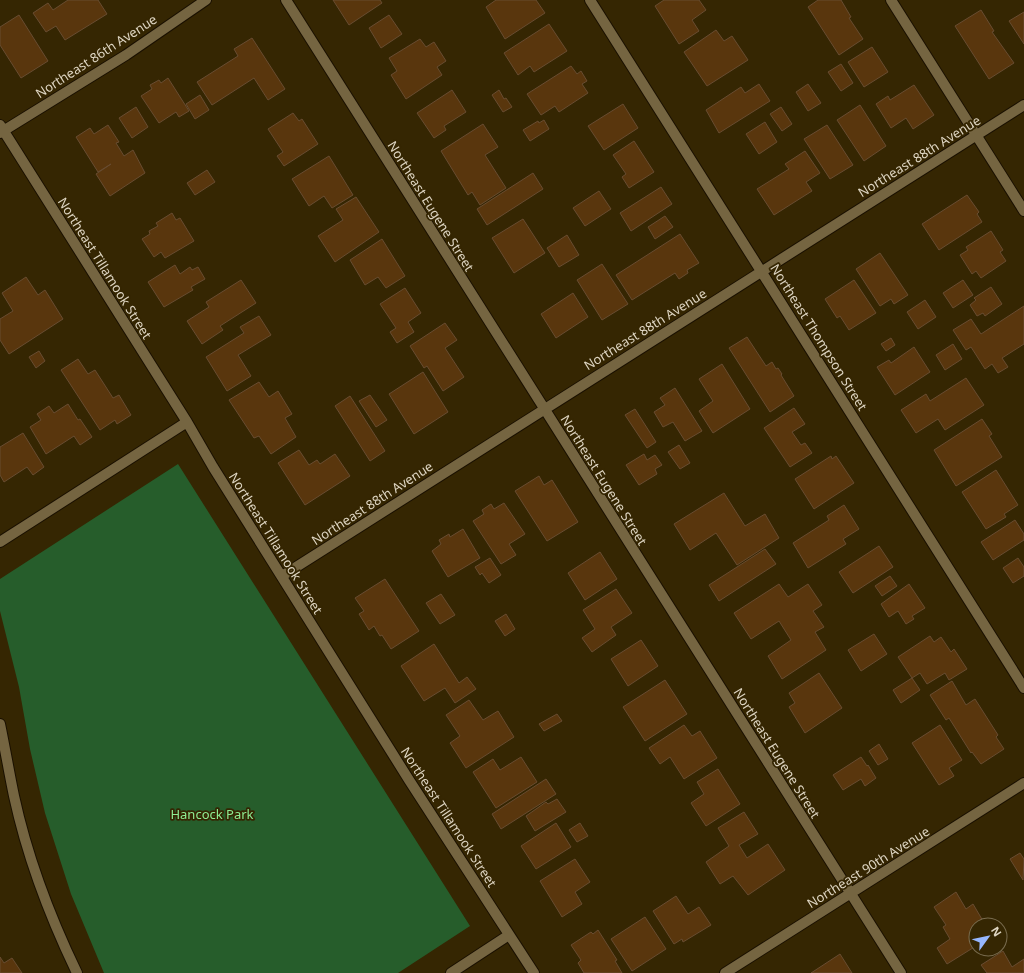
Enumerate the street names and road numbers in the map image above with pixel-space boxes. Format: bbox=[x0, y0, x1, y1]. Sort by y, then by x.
street label: Northeast 86th Avenue bbox=[32, 10, 160, 102]
street label: Northeast 88th Avenue bbox=[854, 111, 984, 201]
street label: Northeast Eugene Street bbox=[384, 137, 479, 275]
street label: Northeast Tillamook Street bbox=[54, 194, 156, 343]
street label: Northeast Thompson Street bbox=[766, 260, 872, 414]
street label: Northeast 88th Avenue bbox=[580, 284, 710, 374]
street label: Northeast Eugene Street bbox=[557, 411, 652, 549]
street label: Northeast 88th Avenue bbox=[308, 457, 436, 549]
street label: Northeast Tillamook Street bbox=[225, 469, 327, 618]
street label: Northeast Eugene Street bbox=[730, 684, 825, 822]
street label: Northeast Tillamook Street bbox=[397, 743, 501, 891]
street label: Northeast 90th Avenue bbox=[803, 822, 933, 912]

